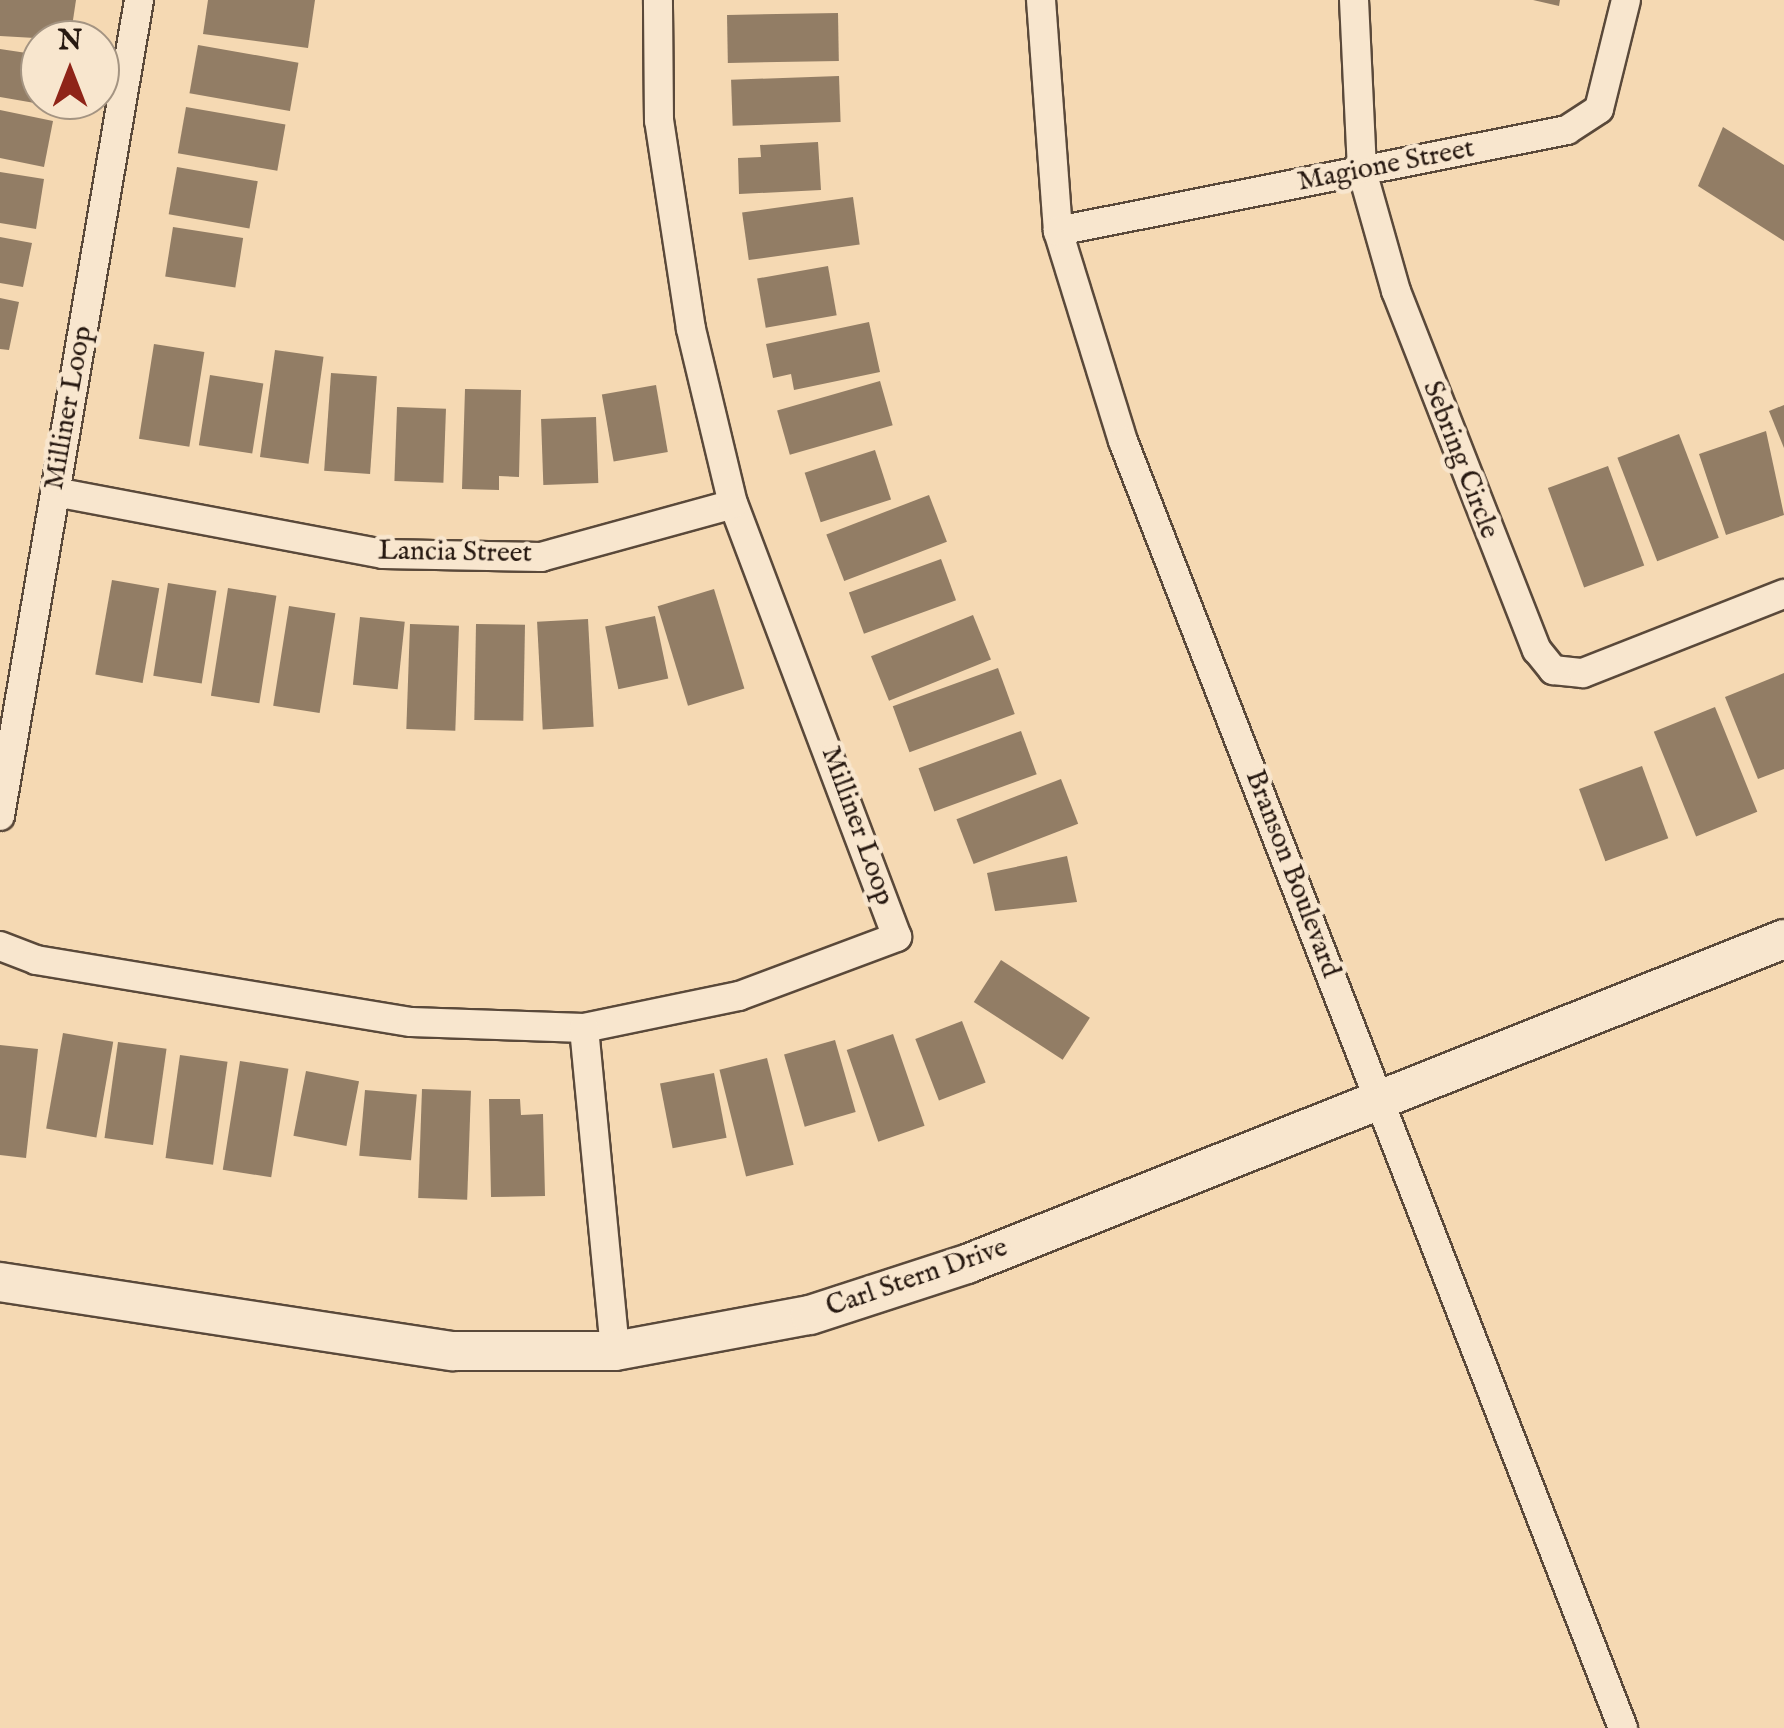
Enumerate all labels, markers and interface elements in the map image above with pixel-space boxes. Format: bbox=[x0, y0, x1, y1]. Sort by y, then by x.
north arrow bbox=[20, 20, 120, 120]
text: N bbox=[58, 24, 82, 59]
street label: Magione Street bbox=[1295, 132, 1477, 200]
street label: Milliner Loop bbox=[38, 323, 100, 493]
street label: Sebring Circle bbox=[1415, 376, 1505, 544]
street label: Lancia Street bbox=[378, 535, 532, 571]
street label: Milliner Loop bbox=[813, 742, 901, 910]
street label: Branson Boulevard bbox=[1237, 765, 1347, 983]
street label: Carl Stern Drive bbox=[822, 1231, 1012, 1325]

